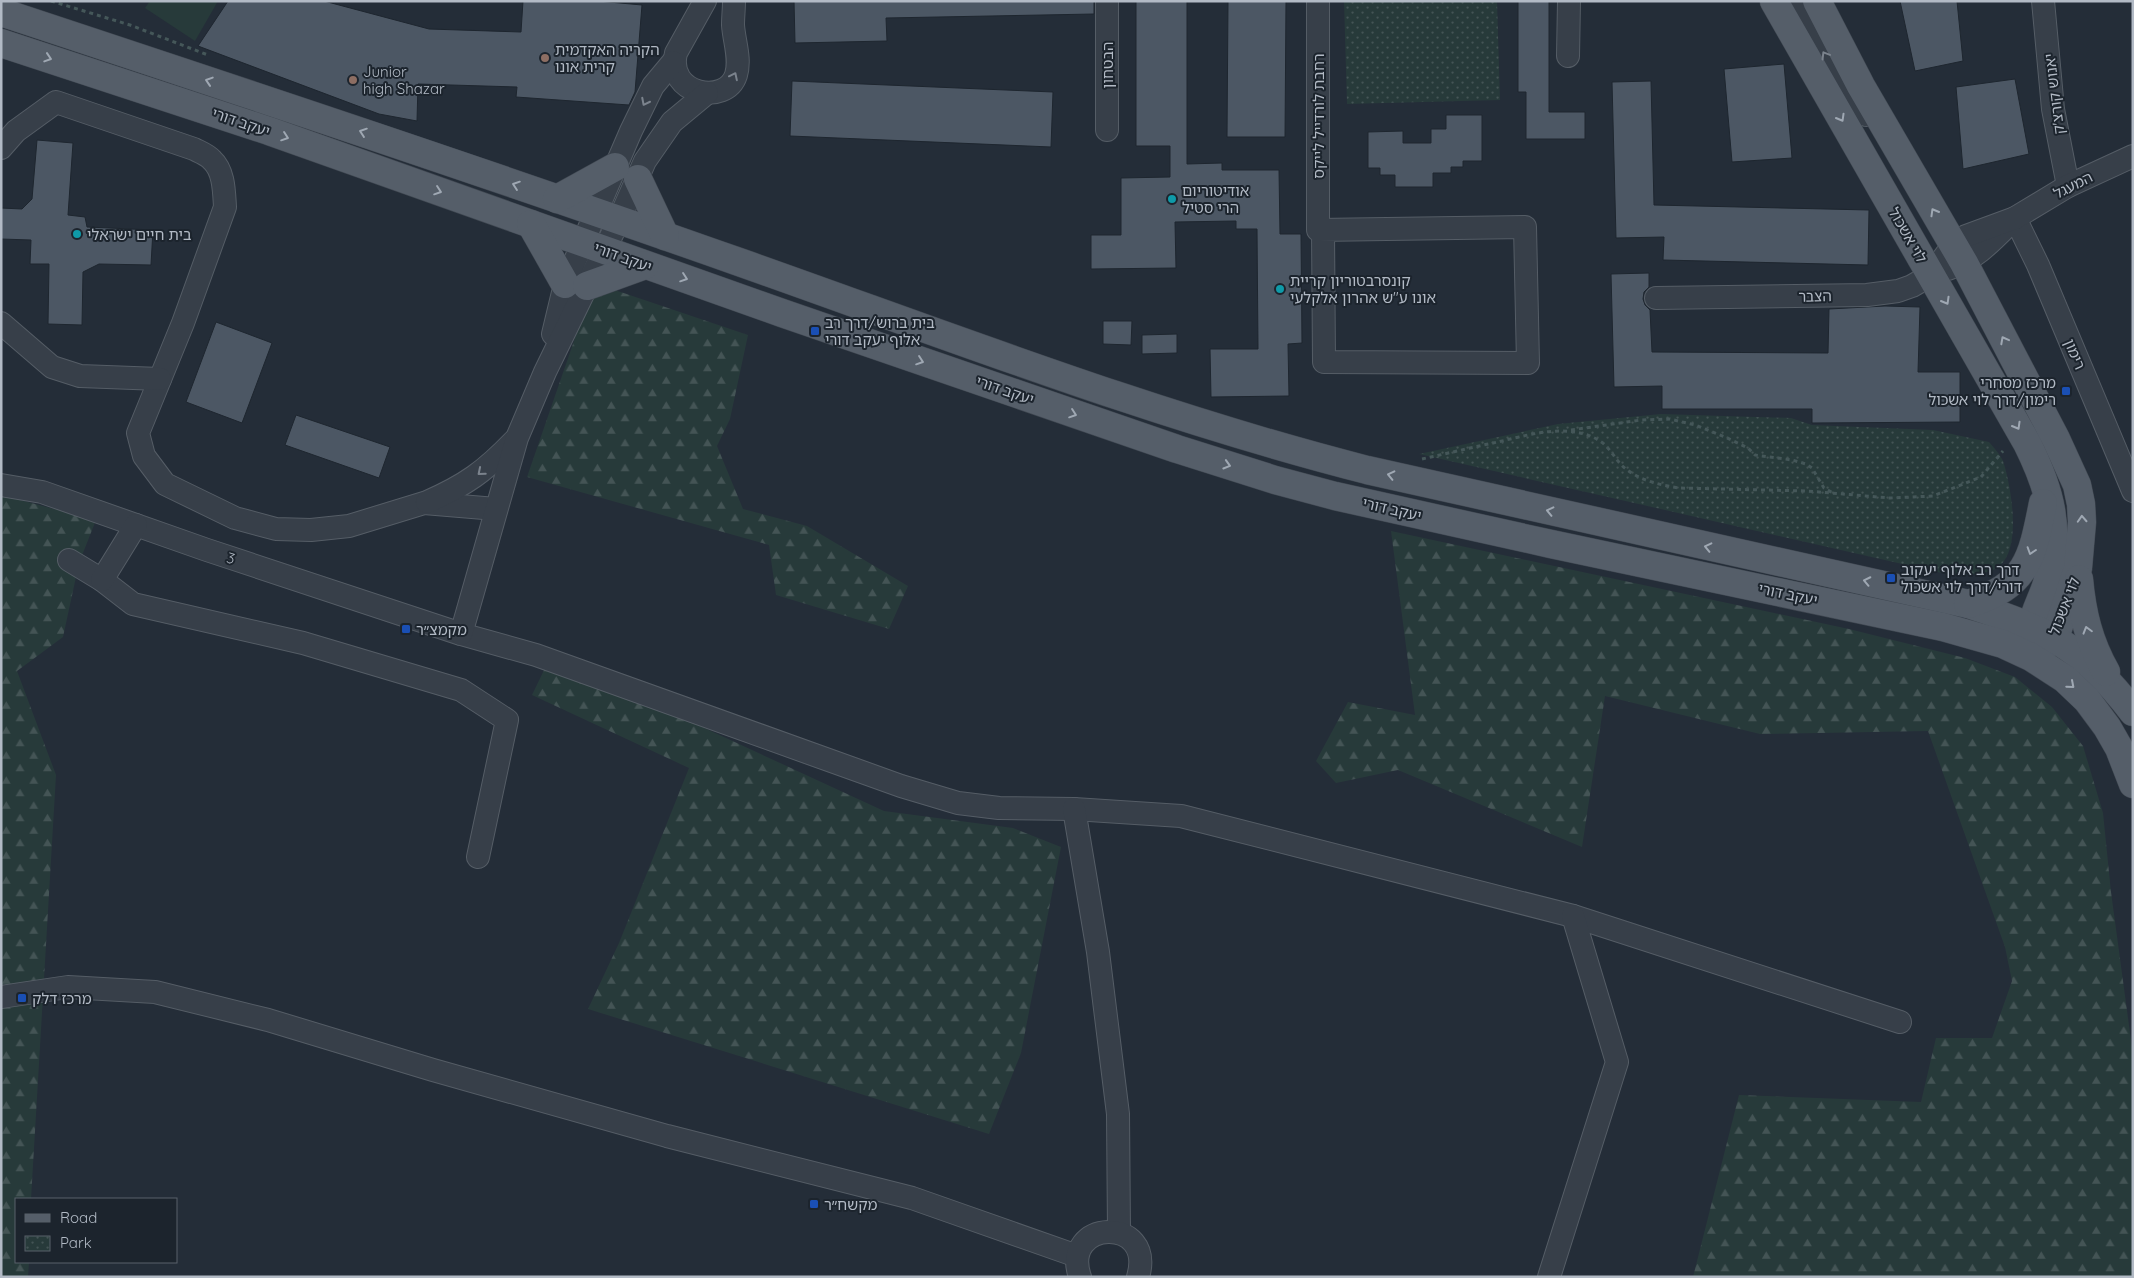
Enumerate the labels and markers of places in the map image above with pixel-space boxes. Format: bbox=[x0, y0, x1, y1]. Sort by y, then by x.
place label: הקריה האקדמית קרית אונו bbox=[555, 40, 660, 76]
marker: הקריה האקדמית קרית אונו bbox=[539, 52, 551, 64]
place label: Junior high Shazar bbox=[363, 62, 445, 98]
marker: Junior high Shazar bbox=[347, 74, 359, 86]
place label: אודיטוריום הרי סטיל bbox=[1182, 181, 1249, 217]
marker: אודיטוריום הרי סטיל bbox=[1166, 193, 1178, 205]
place label: בית חיים ישראלי bbox=[87, 225, 192, 244]
marker: בית חיים ישראלי bbox=[71, 228, 83, 240]
place label: קונסרבטוריון קריית אונו ע"ש אהרון אלקלעי bbox=[1290, 271, 1436, 307]
marker: קונסרבטוריון קריית אונו ע"ש אהרון אלקלעי bbox=[1274, 283, 1286, 295]
place label: בית ברוש/דרך רב אלוף יעקב דורי bbox=[825, 313, 935, 349]
marker: בית ברוש/דרך רב אלוף יעקב דורי bbox=[809, 325, 821, 337]
place label: מרכז מסחרי רימון/דרך לוי אשכול bbox=[1928, 373, 2056, 409]
marker: מרכז מסחרי רימון/דרך לוי אשכול bbox=[2060, 385, 2072, 397]
place label: דרך רב אלוף יעקוב דורי/דרך לוי אשכול bbox=[1901, 560, 2022, 596]
marker: דרך רב אלוף יעקוב דורי/דרך לוי אשכול bbox=[1885, 572, 1897, 584]
place label: מקמצ״ר bbox=[416, 620, 467, 639]
marker: מקמצ״ר bbox=[400, 623, 412, 635]
place label: מרכז דלק bbox=[32, 989, 92, 1008]
marker: מרכז דלק bbox=[16, 992, 28, 1004]
place label: מקשח״ר bbox=[824, 1195, 878, 1214]
marker: מקשח״ר bbox=[808, 1198, 820, 1210]

